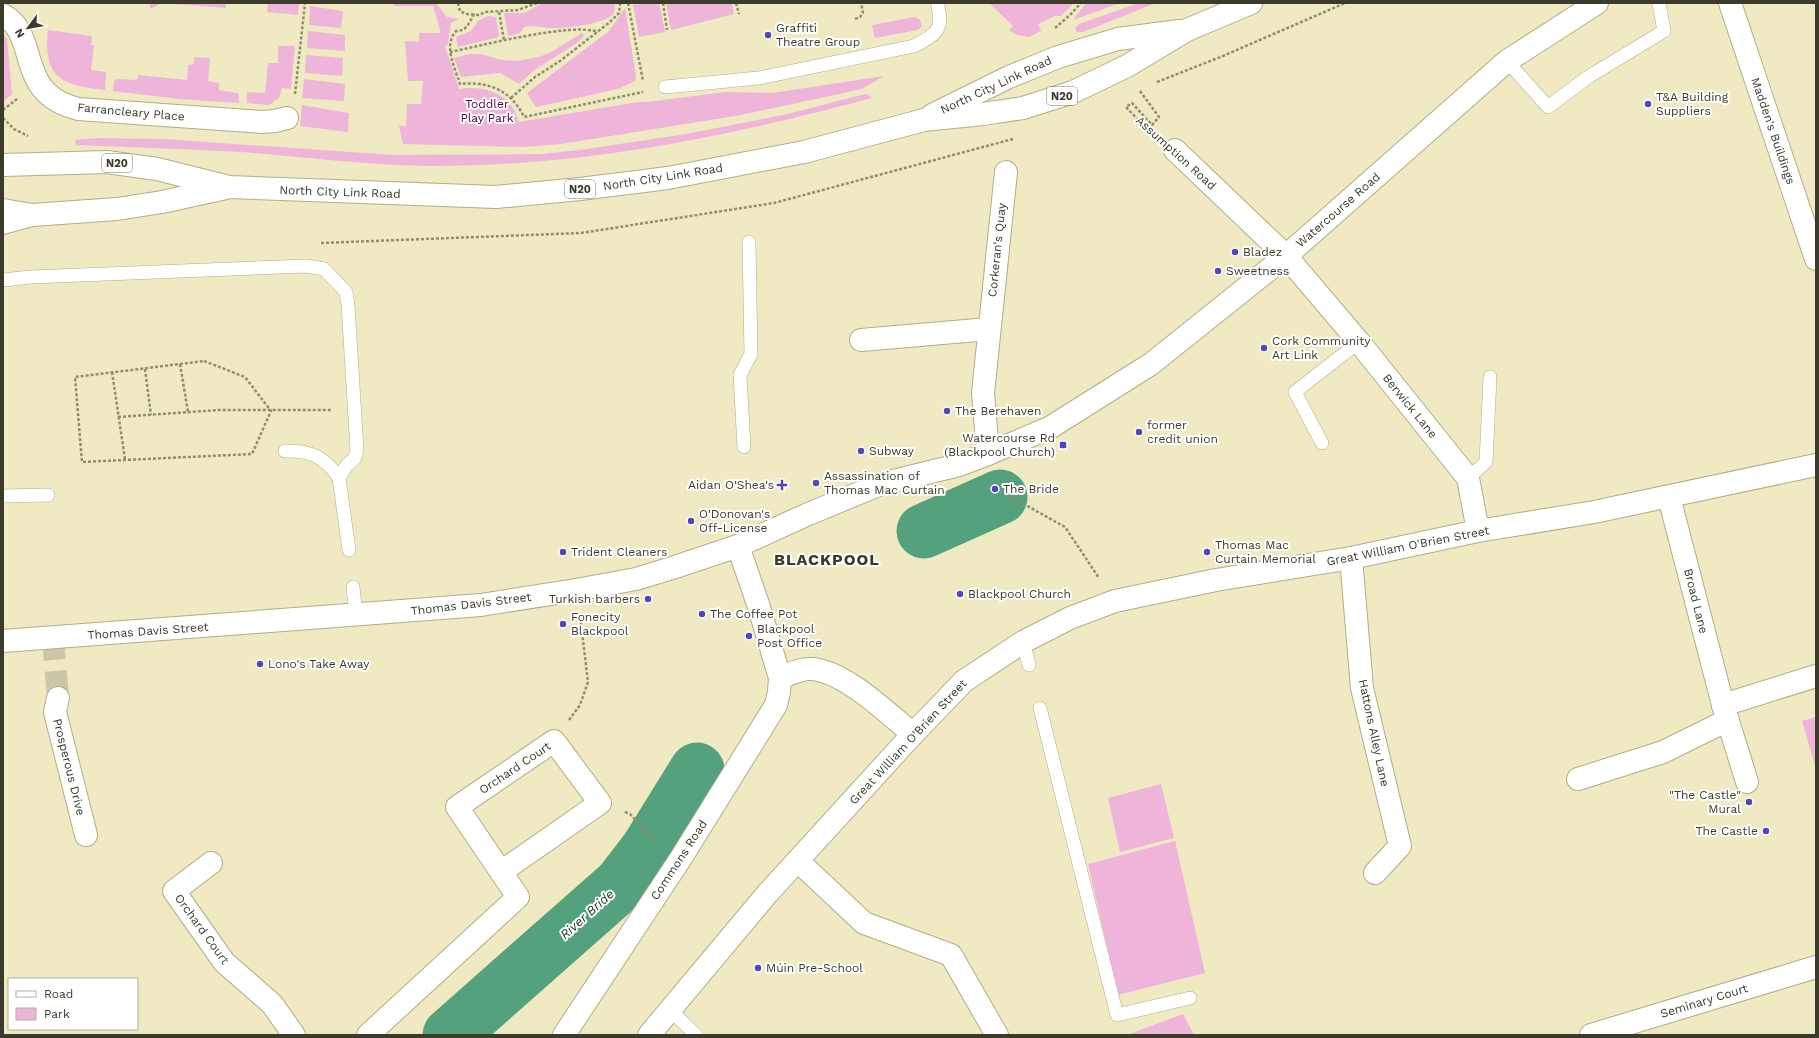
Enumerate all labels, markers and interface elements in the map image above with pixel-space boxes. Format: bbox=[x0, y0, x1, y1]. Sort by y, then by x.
north arrow bbox=[8, 8, 48, 48]
place label: Graffiti Theatre Group bbox=[776, 21, 860, 49]
text: N bbox=[12, 26, 28, 40]
marker: Graffiti Theatre Group bbox=[763, 30, 773, 40]
street label: North City Link Road bbox=[938, 53, 1054, 117]
street label: Madden's Buildings bbox=[1748, 76, 1798, 186]
road number: N20 bbox=[1047, 87, 1077, 105]
place label: T&A Building Suppliers bbox=[1656, 90, 1729, 118]
park label: Toddler Play Park bbox=[460, 97, 514, 125]
marker: T&A Building Suppliers bbox=[1643, 99, 1653, 109]
street label: Farrancleary Place bbox=[77, 100, 185, 124]
street label: Assumption Road bbox=[1133, 113, 1219, 193]
road number: N20 bbox=[102, 154, 132, 172]
street label: North City Link Road bbox=[602, 161, 724, 193]
street label: Watercourse Road bbox=[1293, 170, 1383, 250]
road number: N20 bbox=[565, 180, 595, 198]
street label: North City Link Road bbox=[279, 183, 401, 201]
street label: Corkeran's Quay bbox=[985, 201, 1009, 298]
place label: Bladez bbox=[1243, 245, 1282, 259]
marker: Bladez bbox=[1230, 247, 1240, 257]
place label: Sweetness bbox=[1226, 264, 1289, 278]
marker: Sweetness bbox=[1213, 266, 1223, 276]
place label: Cork Community Art Link bbox=[1272, 334, 1371, 362]
marker: Cork Community Art Link bbox=[1259, 343, 1269, 353]
street label: Berwick Lane bbox=[1380, 371, 1440, 441]
place label: The Berehaven bbox=[955, 404, 1041, 418]
marker: The Berehaven bbox=[942, 406, 952, 416]
place label: former credit union bbox=[1147, 418, 1218, 446]
marker: former credit union bbox=[1134, 427, 1144, 437]
place label: Watercourse Rd (Blackpool Church) bbox=[944, 431, 1055, 459]
marker: Watercourse Rd (Blackpool Church) bbox=[1058, 440, 1068, 450]
place label: Subway bbox=[869, 444, 915, 458]
marker: Subway bbox=[856, 446, 866, 456]
place label: Assassination of Thomas Mac Curtain bbox=[824, 469, 945, 497]
place label: Aidan O'Shea's bbox=[688, 478, 774, 492]
marker: Assassination of Thomas Mac Curtain bbox=[811, 478, 821, 488]
marker: Aidan O'Shea's bbox=[777, 480, 787, 490]
place label: The Bride bbox=[1003, 482, 1059, 496]
marker: The Bride bbox=[990, 484, 1000, 494]
place label: O'Donovan's Off-License bbox=[699, 507, 770, 535]
marker: O'Donovan's Off-License bbox=[686, 516, 696, 526]
street label: Great William O'Brien Street bbox=[1325, 523, 1491, 569]
place label: Thomas Mac Curtain Memorial bbox=[1215, 538, 1316, 566]
place label: Trident Cleaners bbox=[571, 545, 667, 559]
marker: Trident Cleaners bbox=[558, 547, 568, 557]
marker: Thomas Mac Curtain Memorial bbox=[1202, 547, 1212, 557]
district label: BLACKPOOL bbox=[774, 550, 880, 569]
street label: Broad Lane bbox=[1681, 567, 1711, 635]
place label: Blackpool Church bbox=[968, 587, 1071, 601]
marker: Blackpool Church bbox=[955, 589, 965, 599]
street label: Thomas Davis Street bbox=[410, 590, 532, 618]
place label: Turkish barbers bbox=[549, 592, 640, 606]
marker: Turkish barbers bbox=[643, 594, 653, 604]
place label: The Coffee Pot bbox=[710, 607, 797, 621]
marker: The Coffee Pot bbox=[697, 609, 707, 619]
place label: Fonecity Blackpool bbox=[571, 610, 629, 638]
marker: Fonecity Blackpool bbox=[558, 619, 568, 629]
street label: Thomas Davis Street bbox=[87, 620, 209, 642]
place label: Blackpool Post Office bbox=[757, 622, 822, 650]
marker: Blackpool Post Office bbox=[744, 631, 754, 641]
place label: Lono's Take Away bbox=[268, 657, 370, 671]
marker: Lono's Take Away bbox=[255, 659, 265, 669]
street label: Great William O'Brien Street bbox=[846, 677, 970, 807]
street label: Hattons Alley Lane bbox=[1356, 678, 1392, 788]
street label: Prosperous Drive bbox=[50, 717, 88, 817]
street label: Orchard Court bbox=[477, 739, 553, 797]
place label: "The Castle" Mural bbox=[1669, 788, 1741, 816]
marker: "The Castle" Mural bbox=[1744, 797, 1754, 807]
street label: Commons Road bbox=[648, 817, 710, 903]
place label: The Castle bbox=[1696, 824, 1758, 838]
marker: The Castle bbox=[1761, 826, 1771, 836]
water label: River Bride bbox=[557, 886, 617, 942]
street label: Orchard Court bbox=[172, 891, 232, 967]
place label: Múin Pre-School bbox=[766, 961, 863, 975]
marker: Múin Pre-School bbox=[753, 963, 763, 973]
legend bbox=[8, 978, 138, 1030]
street label: Seminary Court bbox=[1659, 981, 1749, 1021]
text: Road bbox=[44, 987, 73, 1001]
text: Park bbox=[44, 1007, 70, 1021]

